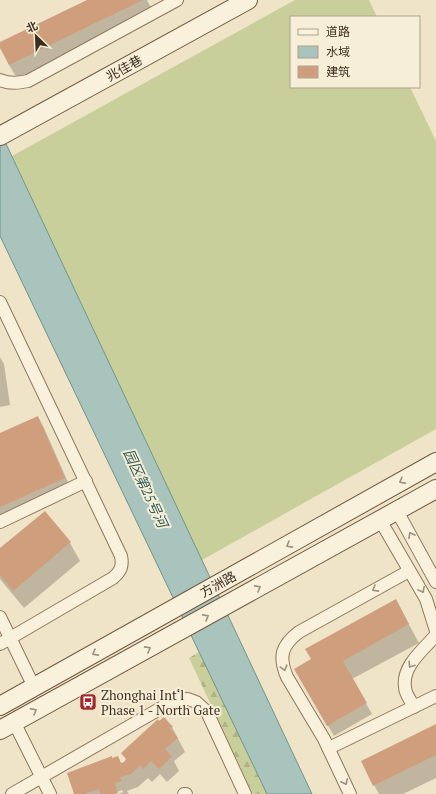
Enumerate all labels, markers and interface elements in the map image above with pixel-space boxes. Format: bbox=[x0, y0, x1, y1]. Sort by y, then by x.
north arrow bbox=[16, 16, 56, 56]
legend bbox=[290, 16, 420, 88]
text: 北 bbox=[24, 18, 40, 35]
text: 道路 bbox=[326, 24, 350, 39]
text: 水域 bbox=[326, 44, 350, 59]
street label: 兆佳巷 bbox=[103, 51, 145, 85]
text: 建筑 bbox=[326, 64, 350, 79]
water label: 园区第25号河 bbox=[119, 446, 174, 533]
one-way arrow bbox=[399, 476, 406, 483]
one-way arrow bbox=[408, 532, 415, 540]
one-way arrow bbox=[286, 540, 293, 547]
street label: 方洲路 bbox=[197, 567, 239, 601]
one-way arrow bbox=[254, 585, 261, 592]
one-way arrow bbox=[372, 585, 379, 592]
one-way arrow bbox=[417, 585, 424, 593]
one-way arrow bbox=[202, 614, 209, 622]
one-way arrow bbox=[144, 646, 151, 653]
one-way arrow bbox=[92, 649, 99, 656]
one-way arrow bbox=[409, 660, 416, 667]
one-way arrow bbox=[279, 664, 288, 671]
place label: Zhonghai Int‘l Phase 1 - North Gate bbox=[101, 686, 220, 719]
bus stop icon: Zhonghai Int‘l Phase 1 - North Gate bbox=[78, 692, 98, 712]
one-way arrow bbox=[30, 708, 37, 716]
one-way arrow bbox=[340, 778, 348, 785]

